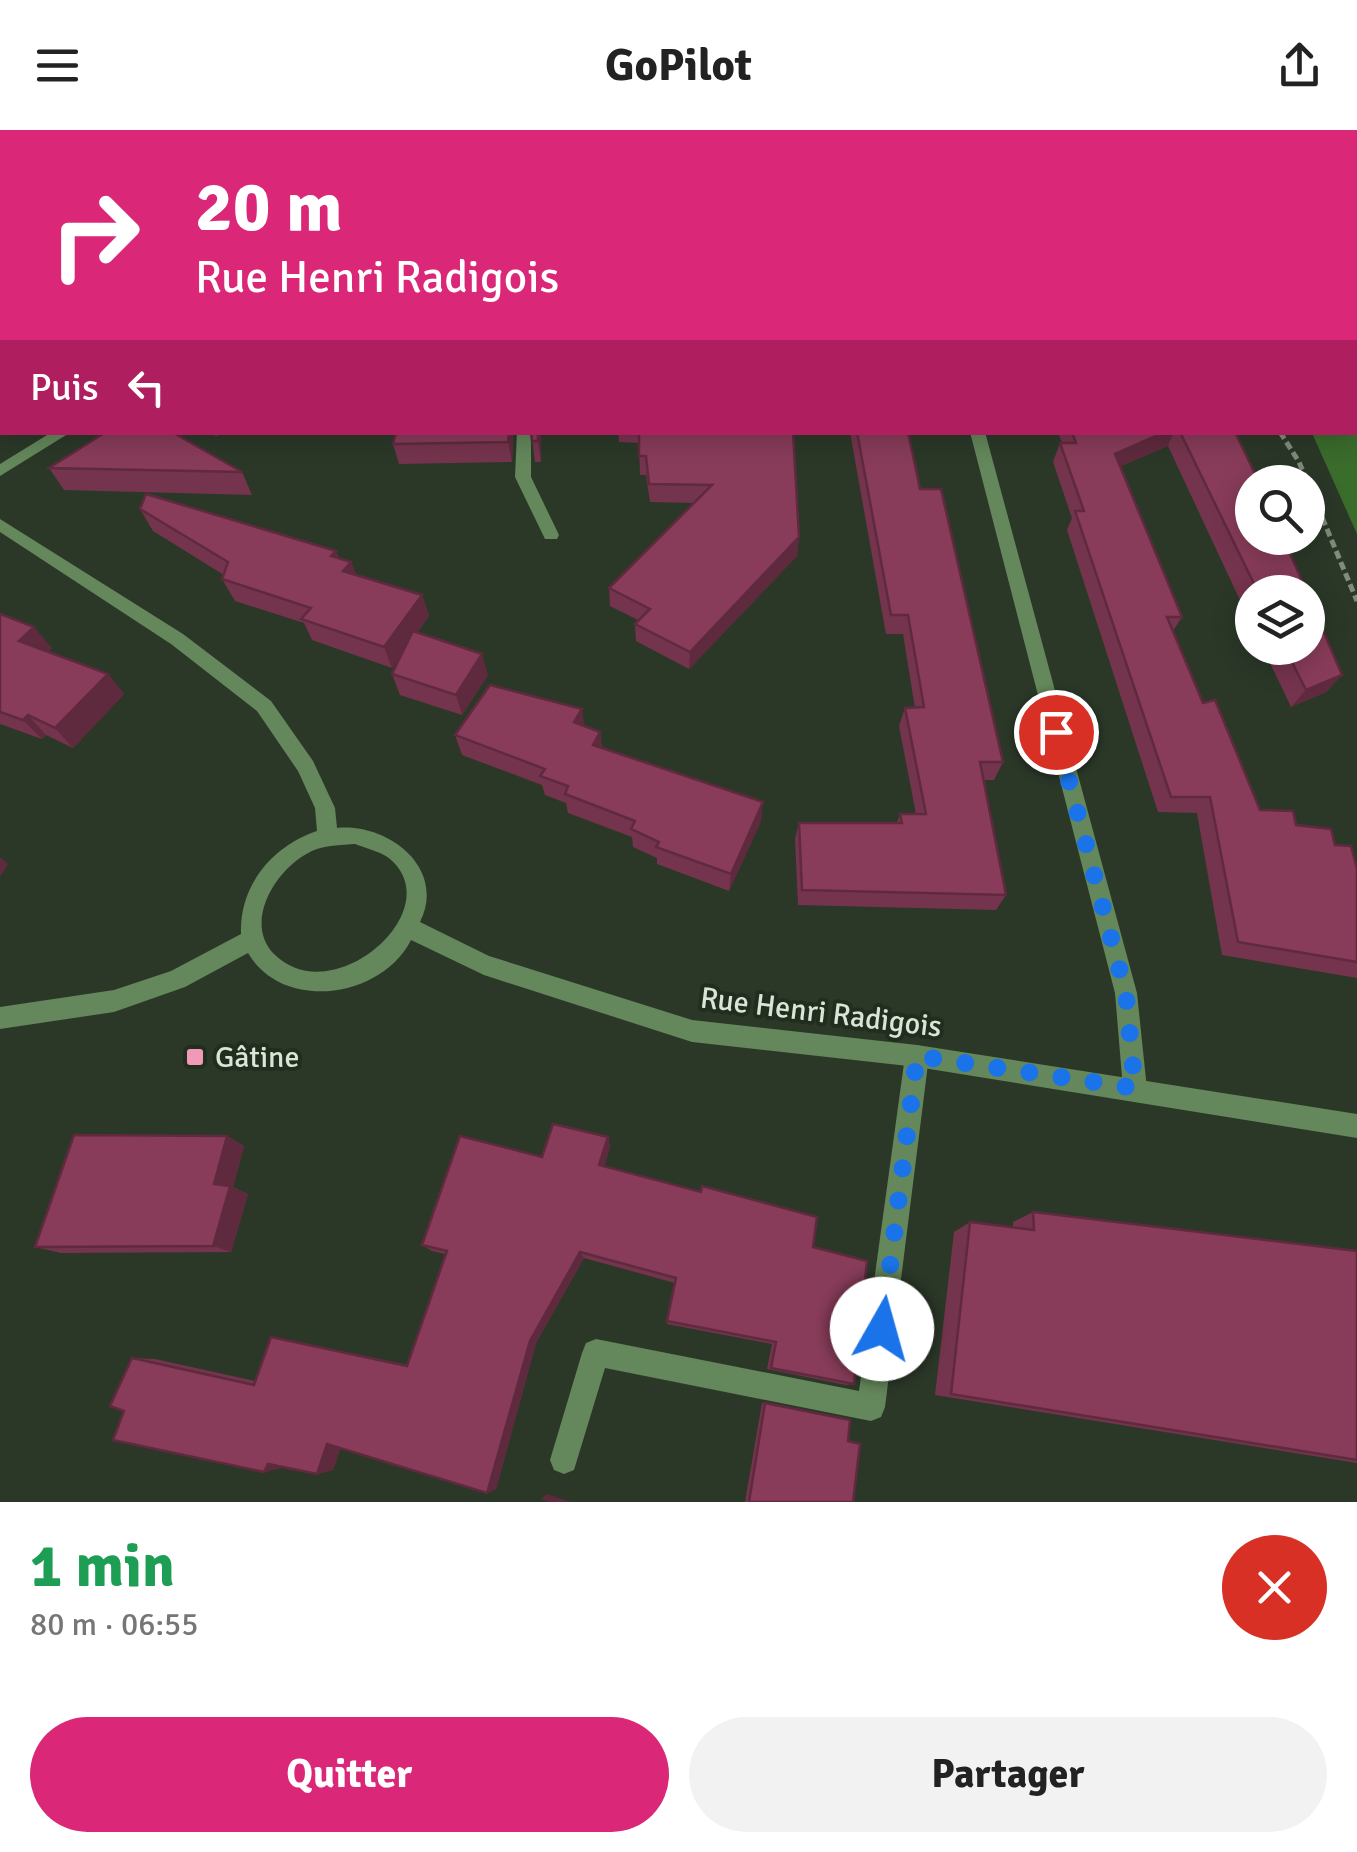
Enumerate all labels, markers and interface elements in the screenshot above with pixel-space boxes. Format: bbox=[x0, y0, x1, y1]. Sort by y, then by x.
icon: menu bbox=[30, 38, 85, 93]
text: GoPilot bbox=[605, 38, 752, 93]
icon: share bbox=[1272, 38, 1327, 93]
text: 20 m bbox=[195, 164, 343, 250]
icon: right bbox=[30, 170, 160, 300]
text: Rue Henri Radigois bbox=[195, 250, 559, 305]
icon: left bbox=[119, 360, 174, 415]
text: Puis bbox=[30, 364, 99, 411]
map controls bbox=[1235, 465, 1325, 665]
button: search bbox=[1235, 465, 1325, 555]
button: layers bbox=[1235, 575, 1325, 665]
pin bbox=[1014, 690, 1099, 775]
icon: arrive bbox=[1029, 705, 1084, 760]
street label: Rue Henri Radigois bbox=[698, 979, 944, 1046]
place label: Gâtine bbox=[215, 1039, 299, 1076]
marker: Gâtine bbox=[184, 1046, 206, 1068]
position arrow bbox=[830, 1277, 934, 1381]
text: 1 min bbox=[30, 1530, 175, 1604]
button: close bbox=[1222, 1535, 1327, 1640]
text: 80 m · 06:55 bbox=[30, 1605, 199, 1644]
button: Quitter bbox=[30, 1717, 669, 1832]
button: Partager bbox=[689, 1717, 1327, 1832]

